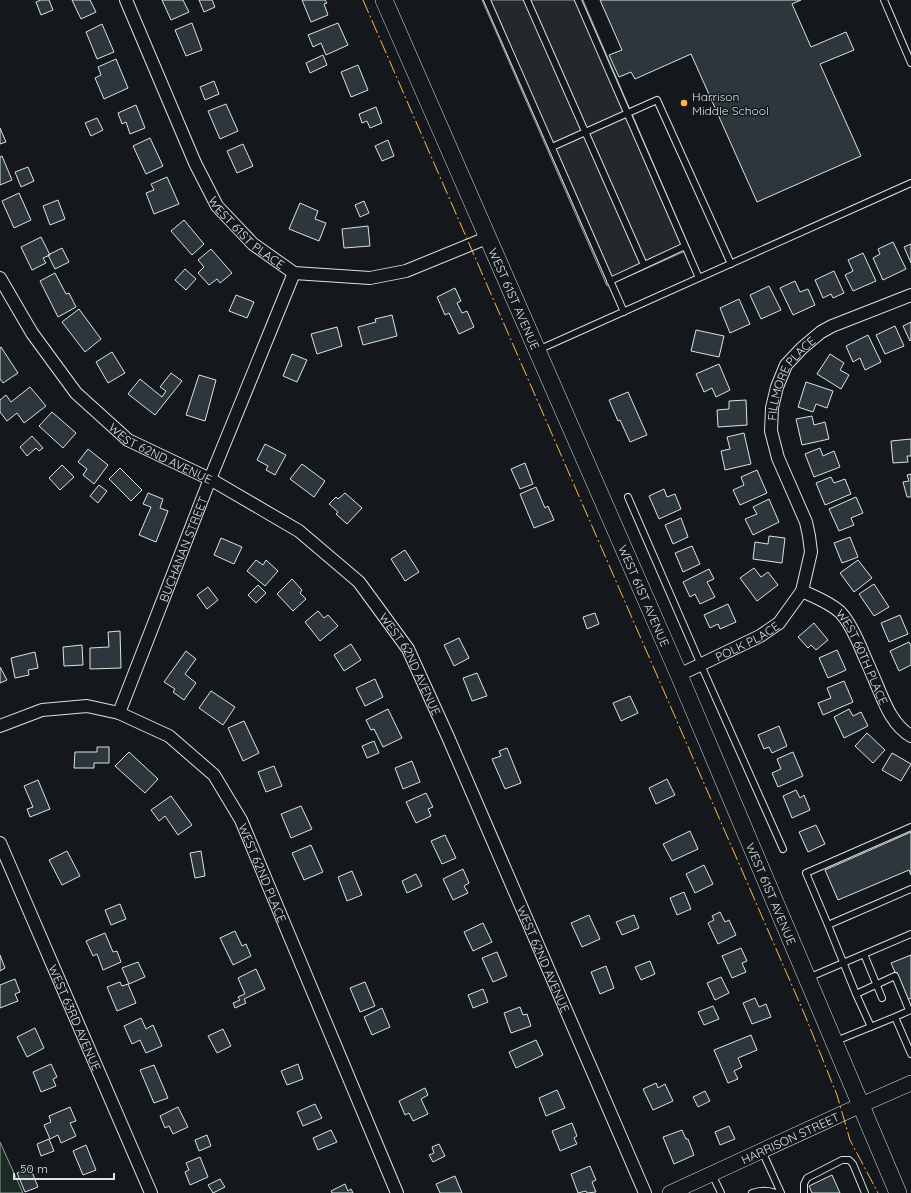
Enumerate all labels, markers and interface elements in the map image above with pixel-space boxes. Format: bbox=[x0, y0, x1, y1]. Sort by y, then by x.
place label: Harrison Middle School bbox=[692, 89, 769, 118]
marker: Harrison Middle School bbox=[679, 98, 689, 108]
street label: WEST 61ST PLACE bbox=[206, 194, 288, 272]
street label: WEST 61ST AVENUE bbox=[486, 246, 543, 352]
street label: FILLMORE PLACE bbox=[764, 333, 818, 421]
street label: WEST 62ND AVENUE bbox=[106, 419, 215, 487]
street label: BUCHANAN STREET bbox=[155, 494, 210, 604]
street label: WEST 61ST AVENUE bbox=[616, 542, 673, 649]
street label: WEST 60TH PLACE bbox=[833, 606, 892, 707]
street label: WEST 62ND AVENUE bbox=[376, 610, 445, 718]
street label: POLK PLACE bbox=[713, 618, 782, 664]
street label: WEST 62ND PLACE bbox=[236, 821, 290, 924]
street label: WEST 61ST AVENUE bbox=[743, 840, 800, 947]
street label: WEST 62ND AVENUE bbox=[514, 903, 574, 1015]
street label: WEST 63RD AVENUE bbox=[46, 962, 105, 1073]
street label: HARRISON STREET bbox=[738, 1109, 841, 1167]
scale bar bbox=[14, 1155, 114, 1181]
text: 50 m bbox=[20, 1161, 48, 1176]

